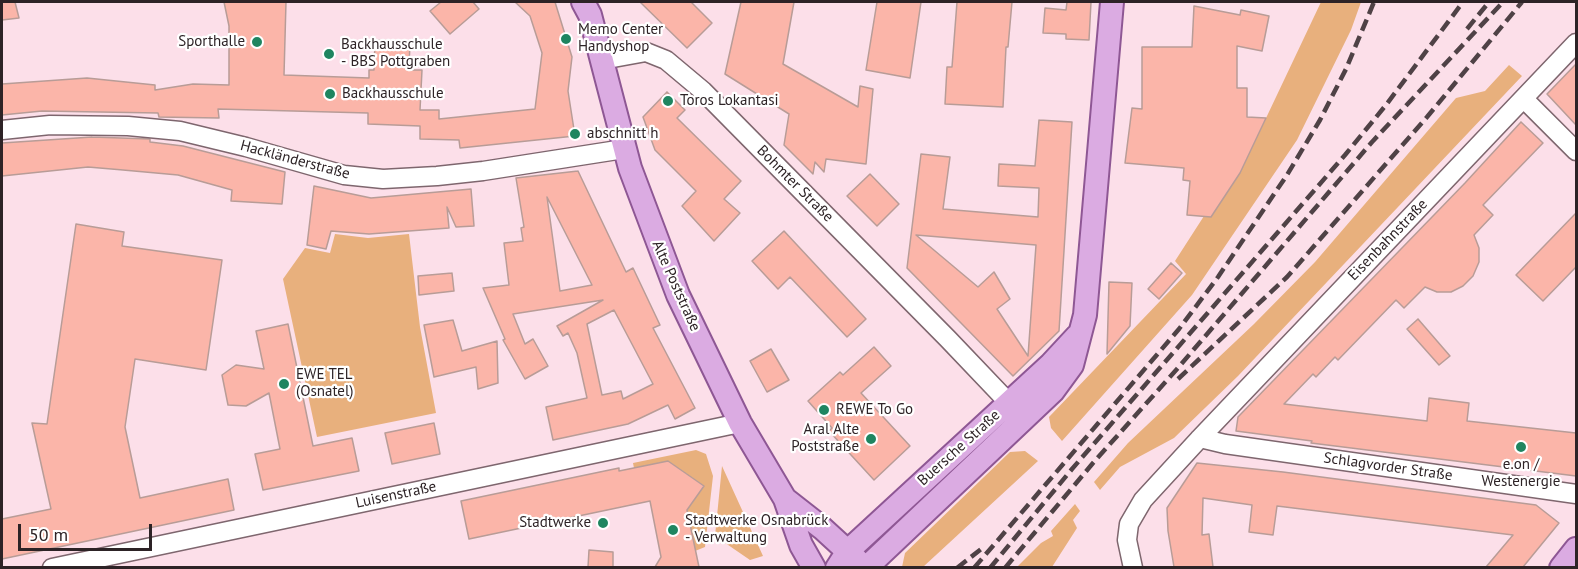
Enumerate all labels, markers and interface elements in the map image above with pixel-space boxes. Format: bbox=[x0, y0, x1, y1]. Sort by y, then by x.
place label: Memo Center Handyshop bbox=[578, 21, 663, 56]
marker: Memo Center Handyshop bbox=[559, 32, 573, 46]
place label: Sporthalle bbox=[178, 33, 245, 51]
marker: Sporthalle bbox=[250, 35, 264, 49]
place label: Backhausschule - BBS Pottgraben bbox=[341, 36, 450, 71]
marker: Backhausschule - BBS Pottgraben bbox=[322, 47, 336, 61]
place label: Backhausschule bbox=[342, 85, 444, 103]
marker: Backhausschule bbox=[323, 87, 337, 101]
place label: Toros Lokantasi bbox=[680, 92, 779, 110]
marker: Toros Lokantasi bbox=[661, 94, 675, 108]
place label: abschnitt h bbox=[587, 125, 658, 143]
marker: abschnitt h bbox=[568, 127, 582, 141]
street label: Hackländerstraße bbox=[238, 137, 352, 183]
street label: Bohmter Straße bbox=[753, 142, 837, 226]
street label: Eisenbahnstraße bbox=[1345, 195, 1431, 285]
street label: Alte Poststraße bbox=[648, 238, 704, 334]
place label: EWE TEL (Osnatel) bbox=[296, 366, 354, 401]
marker: EWE TEL (Osnatel) bbox=[277, 377, 291, 391]
place label: REWE To Go bbox=[836, 401, 913, 419]
marker: REWE To Go bbox=[817, 403, 831, 417]
street label: Buersche Straße bbox=[914, 406, 1004, 490]
place label: Aral Alte Poststraße bbox=[791, 421, 859, 456]
marker: Aral Alte Poststraße bbox=[864, 432, 878, 446]
marker: e.on / Westenergie bbox=[1514, 440, 1528, 454]
street label: Schlagvorder Straße bbox=[1322, 449, 1454, 485]
place label: e.on / Westenergie bbox=[1482, 456, 1560, 491]
street label: Luisenstraße bbox=[354, 478, 438, 512]
scale bar bbox=[21, 512, 154, 550]
place label: Stadtwerke Osnabrück - Verwaltung bbox=[685, 512, 828, 547]
place label: Stadtwerke bbox=[519, 514, 591, 532]
marker: Stadtwerke bbox=[596, 516, 610, 530]
text: 50 m bbox=[29, 523, 68, 546]
marker: Stadtwerke Osnabrück - Verwaltung bbox=[666, 523, 680, 537]

